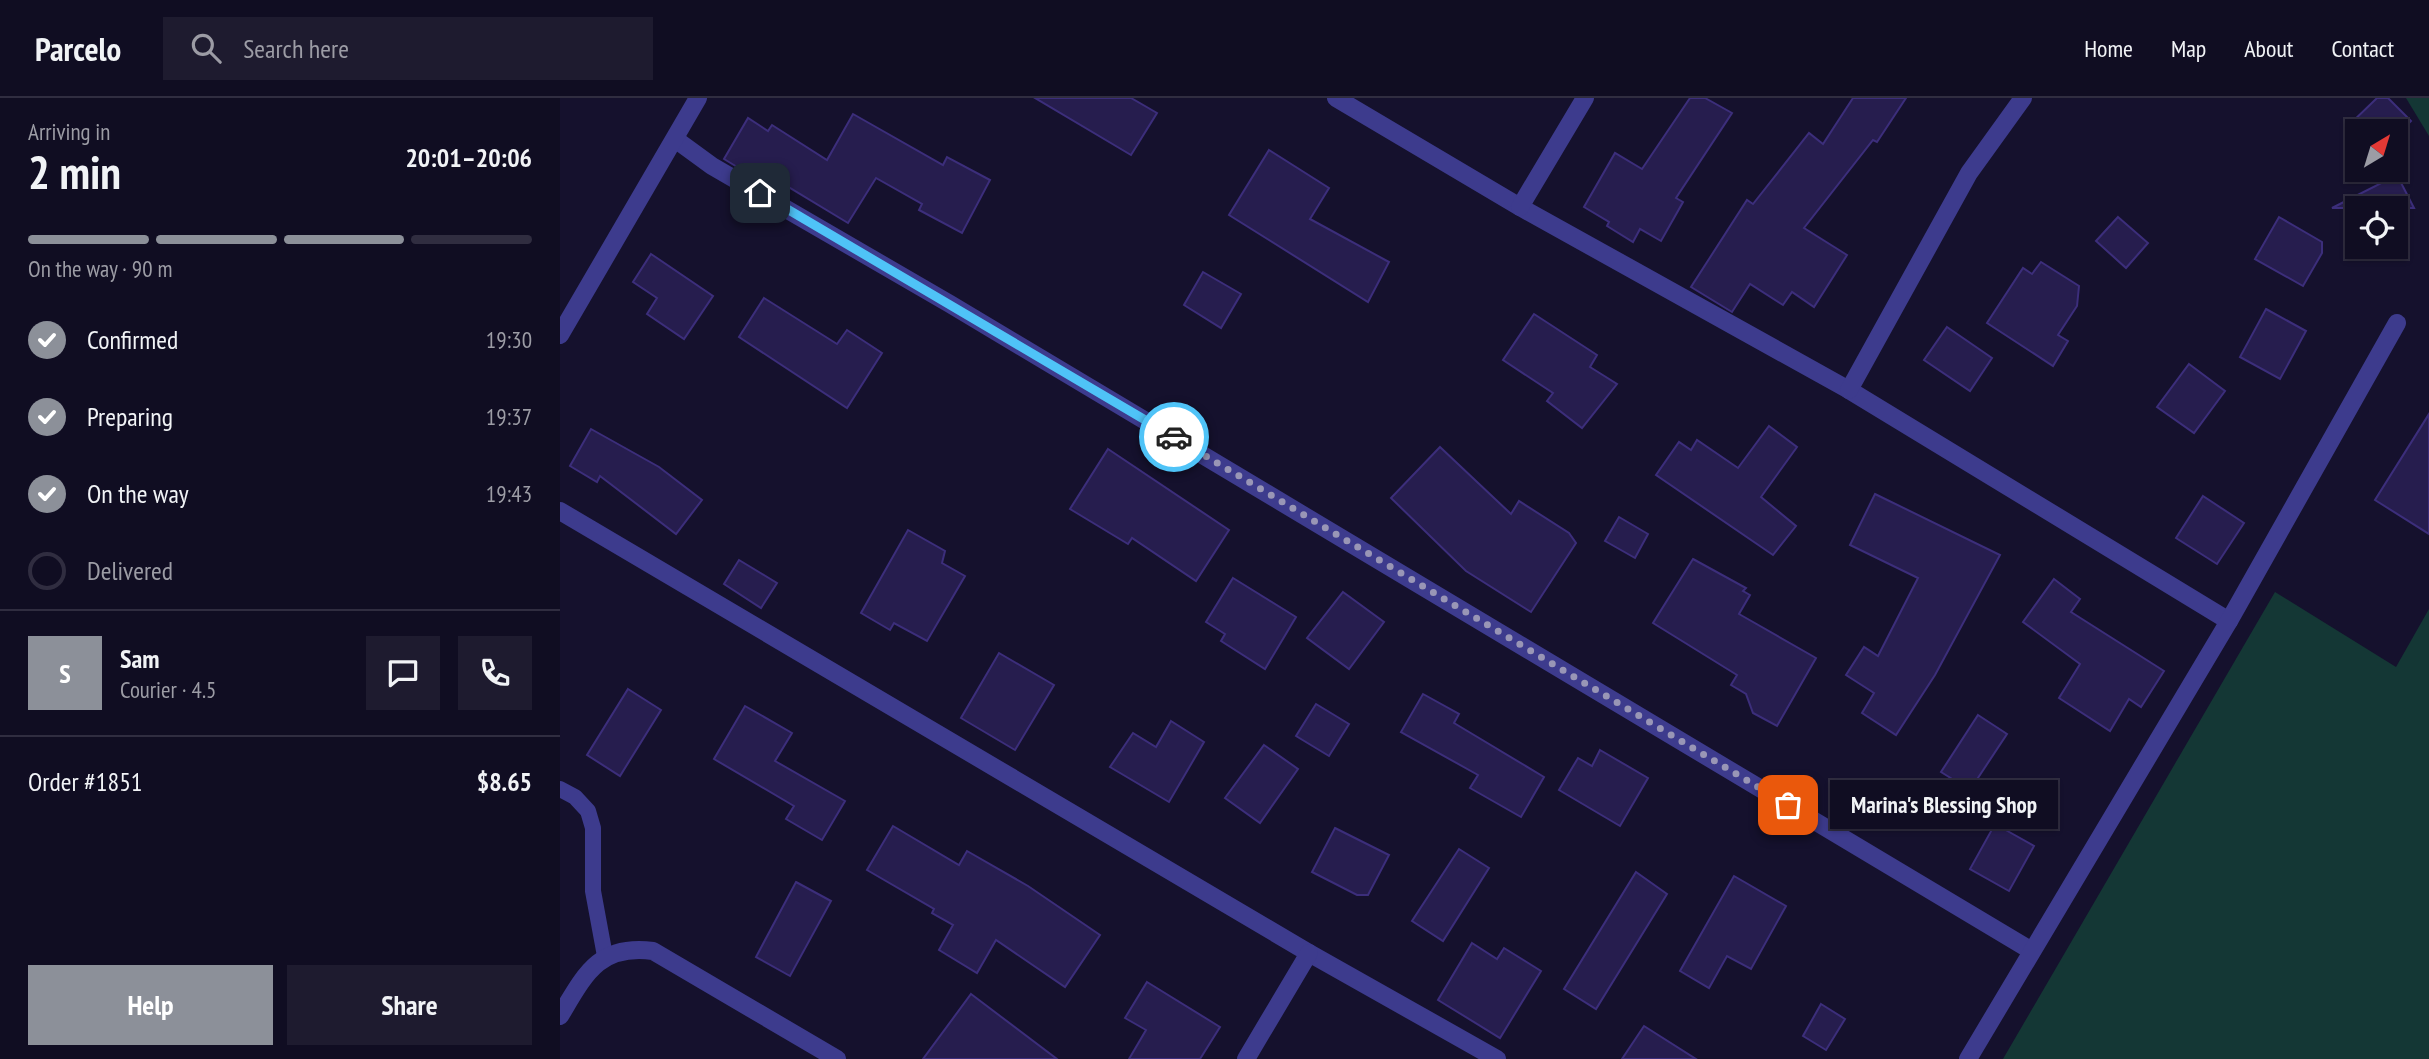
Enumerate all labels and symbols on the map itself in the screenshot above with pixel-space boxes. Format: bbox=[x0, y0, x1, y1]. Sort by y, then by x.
north arrow bbox=[2345, 119, 2408, 182]
pin bbox=[730, 163, 790, 223]
courier bbox=[1139, 402, 1209, 472]
pin bbox=[1758, 775, 1818, 835]
callout: Marina's Blessing Shop bbox=[1830, 780, 2058, 830]

